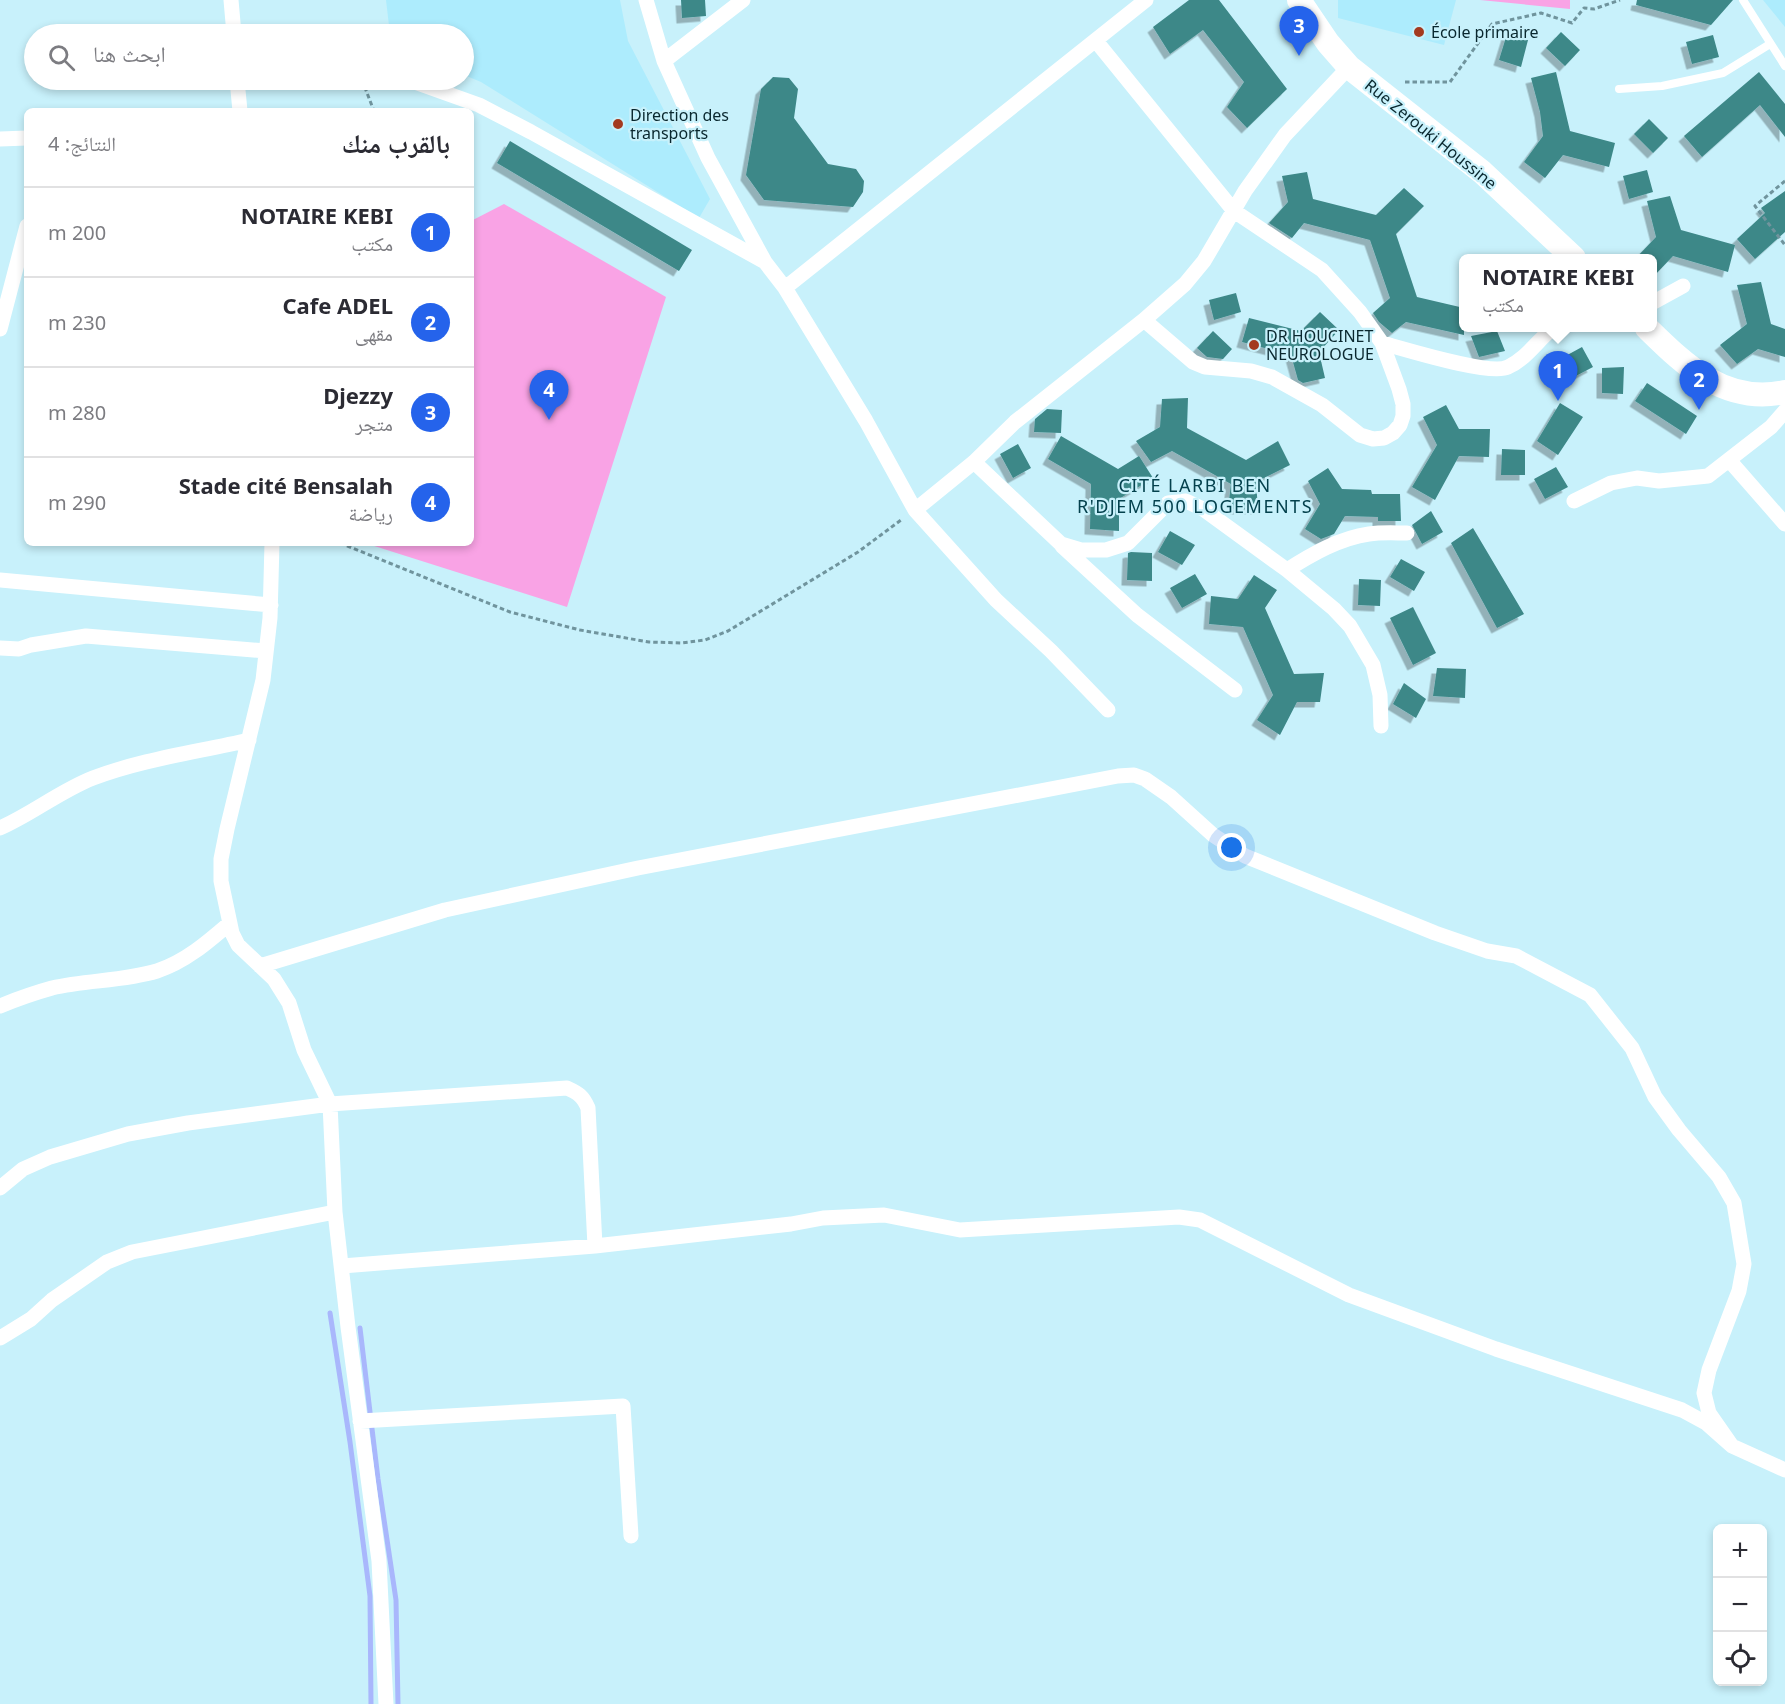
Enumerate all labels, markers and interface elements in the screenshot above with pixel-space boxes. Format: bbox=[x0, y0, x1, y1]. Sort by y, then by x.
pin: 3 bbox=[1280, 7, 1318, 56]
place label: École primaire bbox=[1431, 21, 1539, 43]
search box bbox=[24, 24, 474, 90]
marker: École primaire bbox=[1412, 25, 1426, 39]
text: ابحث هنا bbox=[93, 38, 166, 68]
icon: search bbox=[45, 41, 78, 74]
street label: Rue Zerouki Houssine bbox=[1360, 74, 1502, 194]
place label: Direction des transports bbox=[630, 104, 729, 144]
marker: Direction des transports bbox=[611, 117, 625, 131]
text: بالقرب منك bbox=[342, 125, 450, 161]
text: النتائج: 4 bbox=[48, 130, 116, 157]
text: NOTAIRE KEBI bbox=[241, 200, 393, 230]
text: 200 m bbox=[48, 219, 106, 246]
text: 1 bbox=[425, 219, 436, 246]
text: مكتب bbox=[351, 230, 393, 257]
popup bbox=[1459, 254, 1657, 332]
text: NOTAIRE KEBI bbox=[1482, 261, 1634, 291]
text: Cafe ADEL bbox=[282, 290, 393, 320]
text: مكتب bbox=[1482, 291, 1524, 318]
text: 230 m bbox=[48, 309, 106, 336]
text: 2 bbox=[425, 309, 436, 336]
text: مقهى bbox=[355, 320, 393, 347]
place label: DR HOUCINET NEUROLOGUE bbox=[1266, 325, 1374, 365]
marker: DR HOUCINET NEUROLOGUE bbox=[1247, 338, 1261, 352]
pin: 1 bbox=[1538, 352, 1578, 401]
pin: 2 bbox=[1680, 360, 1718, 410]
pin: 4 bbox=[530, 370, 568, 420]
text: Djezzy bbox=[323, 380, 393, 410]
text: 280 m bbox=[48, 399, 106, 426]
text: 3 bbox=[425, 399, 436, 426]
text: متجر bbox=[355, 410, 393, 437]
text: Stade cité Bensalah bbox=[179, 470, 393, 500]
district label: CITÉ LARBI BEN R'DJEM 500 LOGEMENTS bbox=[1077, 473, 1313, 518]
text: 290 m bbox=[48, 489, 106, 516]
text: 4 bbox=[425, 489, 436, 516]
text: رياضة bbox=[349, 500, 393, 527]
your location bbox=[1217, 833, 1246, 862]
map controls bbox=[1713, 1524, 1767, 1686]
button: + bbox=[1713, 1524, 1767, 1578]
button: − bbox=[1713, 1578, 1767, 1632]
button: locate bbox=[1713, 1632, 1767, 1686]

